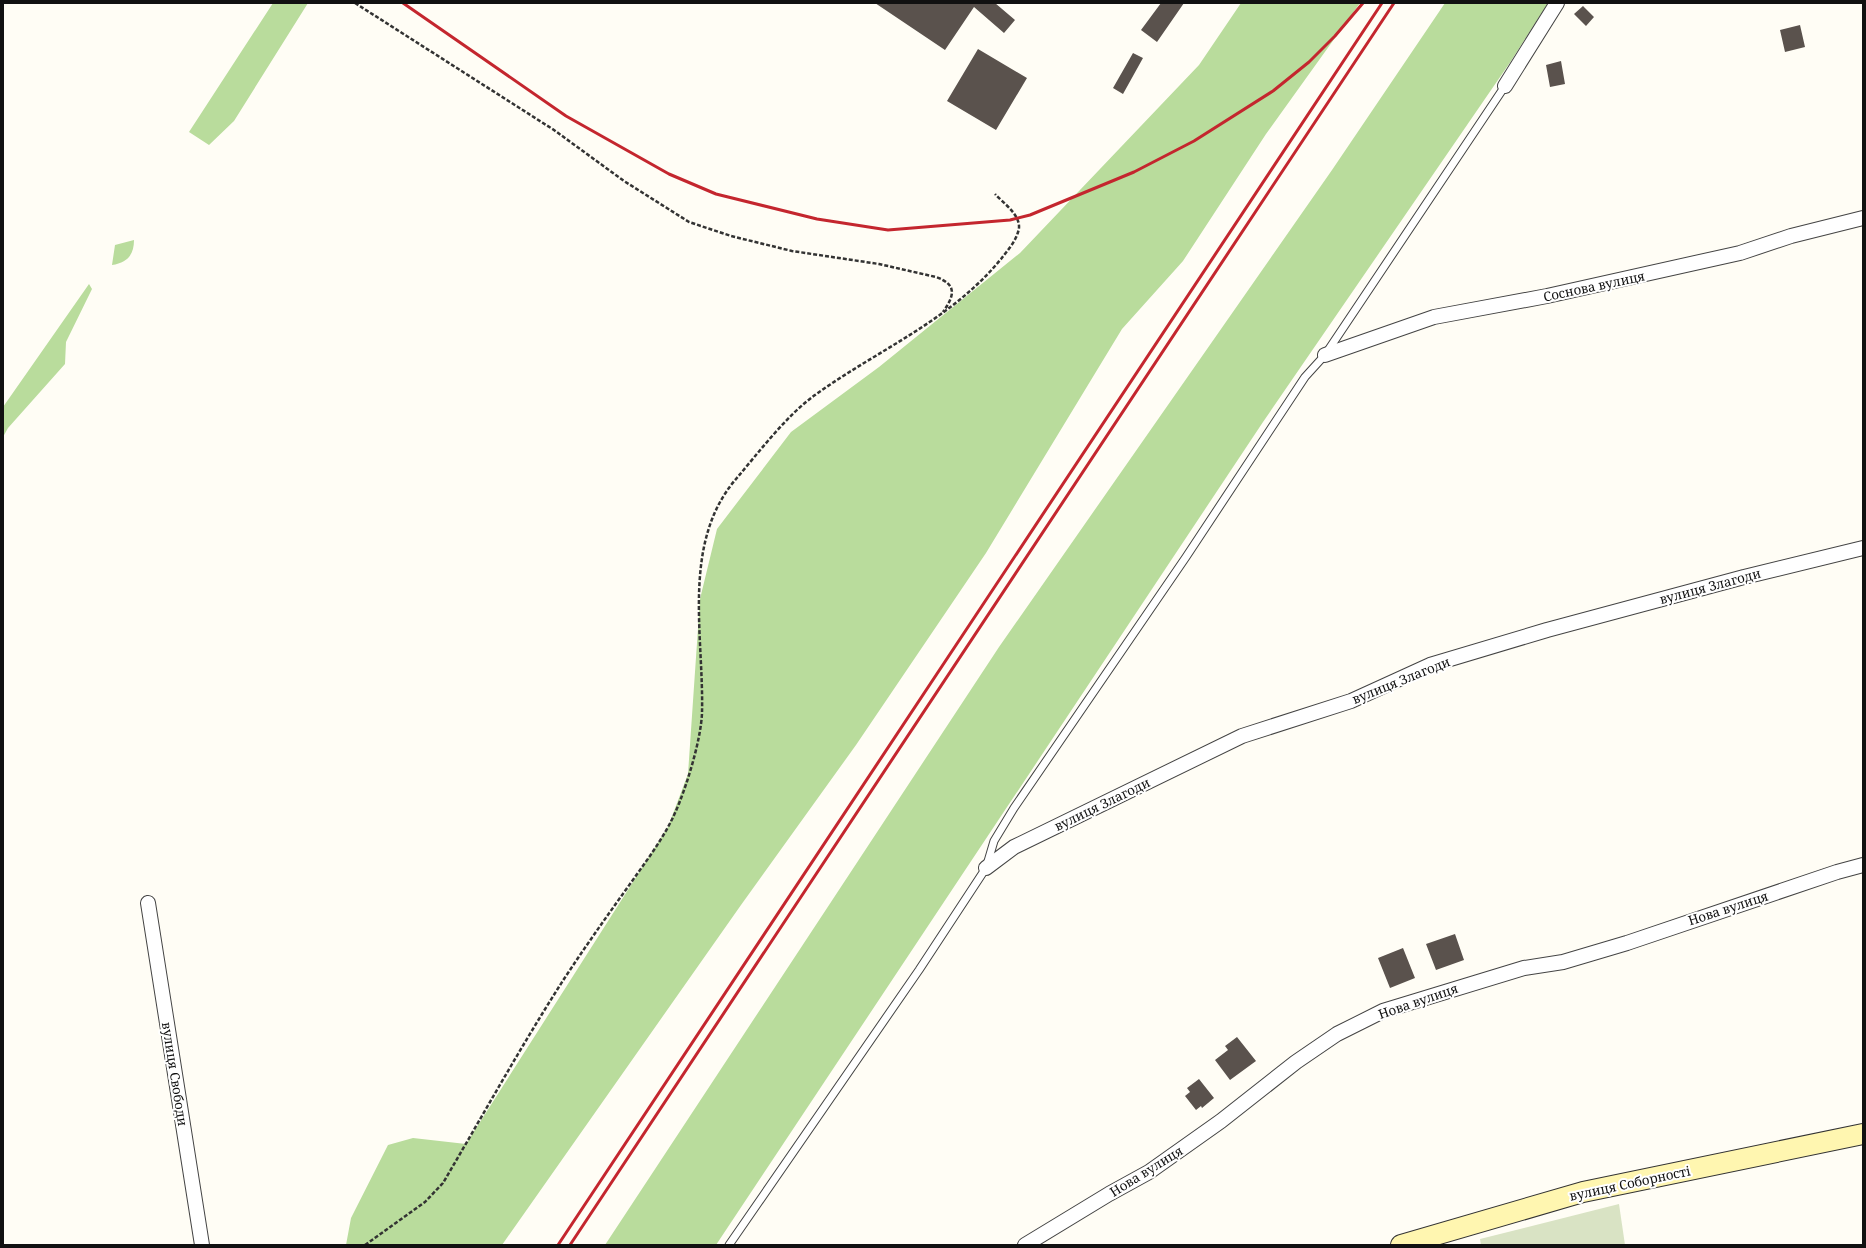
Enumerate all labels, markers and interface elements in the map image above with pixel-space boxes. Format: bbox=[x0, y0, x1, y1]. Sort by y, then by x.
street label: Соснова вулиця bbox=[1542, 266, 1646, 306]
street label: вулиця Злагоди bbox=[1657, 564, 1763, 608]
street label: вулиця Злагоди bbox=[1349, 652, 1453, 708]
street label: вулиця Злагоди bbox=[1051, 773, 1153, 835]
street label: Нова вулиця bbox=[1686, 887, 1770, 929]
street label: Нова вулиця bbox=[1376, 979, 1460, 1023]
street label: вулиця Свободи bbox=[158, 1021, 192, 1128]
street label: Нова вулиця bbox=[1106, 1141, 1186, 1201]
street label: вулиця Соборності bbox=[1568, 1161, 1693, 1205]

